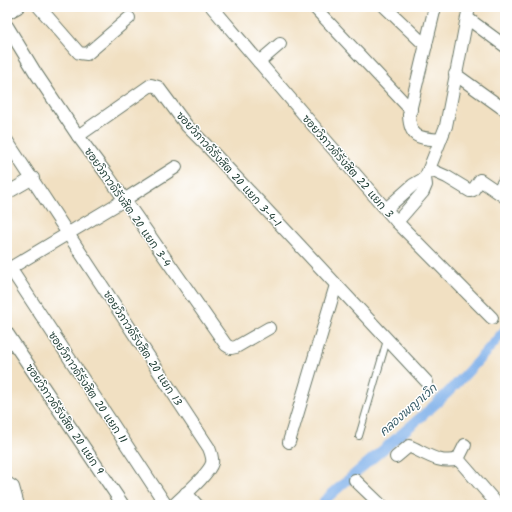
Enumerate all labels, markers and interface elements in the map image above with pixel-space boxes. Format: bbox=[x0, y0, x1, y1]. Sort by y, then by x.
street label: ซอยวิภาวดีรังสิต 20 แยก 3-4-1 bbox=[171, 108, 285, 232]
street label: ซอยวิภาวดีรังสิต 22 แยก 3 bbox=[297, 111, 397, 222]
street label: ซอยวิภาวดีรังสิต 20 แยก 3-4 bbox=[79, 144, 175, 271]
street label: ซอยวิภาวดีรังสิต 20 แยก 13 bbox=[98, 287, 186, 410]
street label: ซอยวิภาวดีรังสิต 20 แยก 11 bbox=[43, 328, 131, 447]
street label: ซอยวิภาวดีรังสิต 20 แยก 9 bbox=[20, 361, 108, 479]
water label: คลองพญาเวิก bbox=[375, 379, 443, 441]

